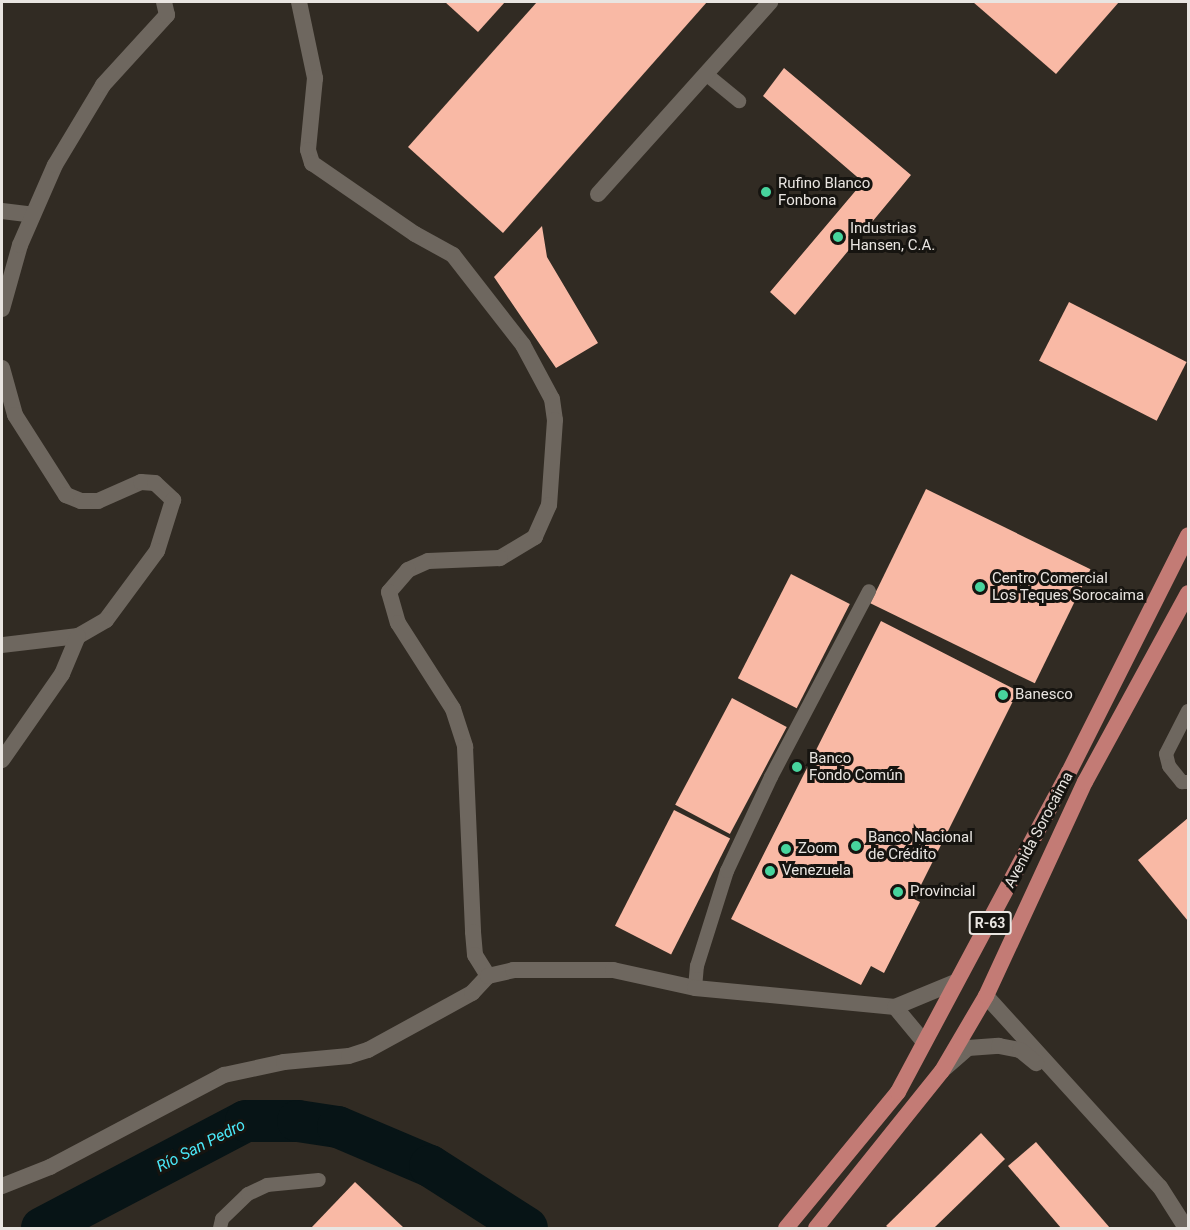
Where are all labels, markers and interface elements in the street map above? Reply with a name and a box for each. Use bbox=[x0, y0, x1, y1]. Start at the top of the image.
place label: Rufino Blanco Fonbona bbox=[778, 174, 870, 209]
marker: Rufino Blanco Fonbona bbox=[759, 185, 773, 199]
place label: Industrias Hansen, C.A. bbox=[850, 219, 935, 254]
marker: Industrias Hansen, C.A. bbox=[831, 230, 845, 244]
place label: Centro Comercial Los Teques Sorocaima bbox=[992, 569, 1144, 604]
marker: Centro Comercial Los Teques Sorocaima bbox=[973, 580, 987, 594]
place label: Banesco bbox=[1015, 686, 1073, 704]
marker: Banesco bbox=[996, 688, 1010, 702]
place label: Banco Fondo Común bbox=[809, 749, 903, 784]
marker: Banco Fondo Común bbox=[790, 760, 804, 774]
street label: Avenida Sorocaima bbox=[1001, 769, 1077, 891]
place label: Banco Nacional de Crédito bbox=[868, 828, 973, 863]
marker: Banco Nacional de Crédito bbox=[849, 839, 863, 853]
place label: Zoom bbox=[798, 840, 837, 858]
marker: Zoom bbox=[779, 842, 793, 856]
place label: Venezuela bbox=[782, 862, 851, 880]
marker: Venezuela bbox=[763, 864, 777, 878]
place label: Provincial bbox=[910, 883, 975, 901]
marker: Provincial bbox=[891, 885, 905, 899]
road number: R-63 bbox=[968, 912, 1012, 934]
water label: Río San Pedro bbox=[153, 1115, 249, 1177]

